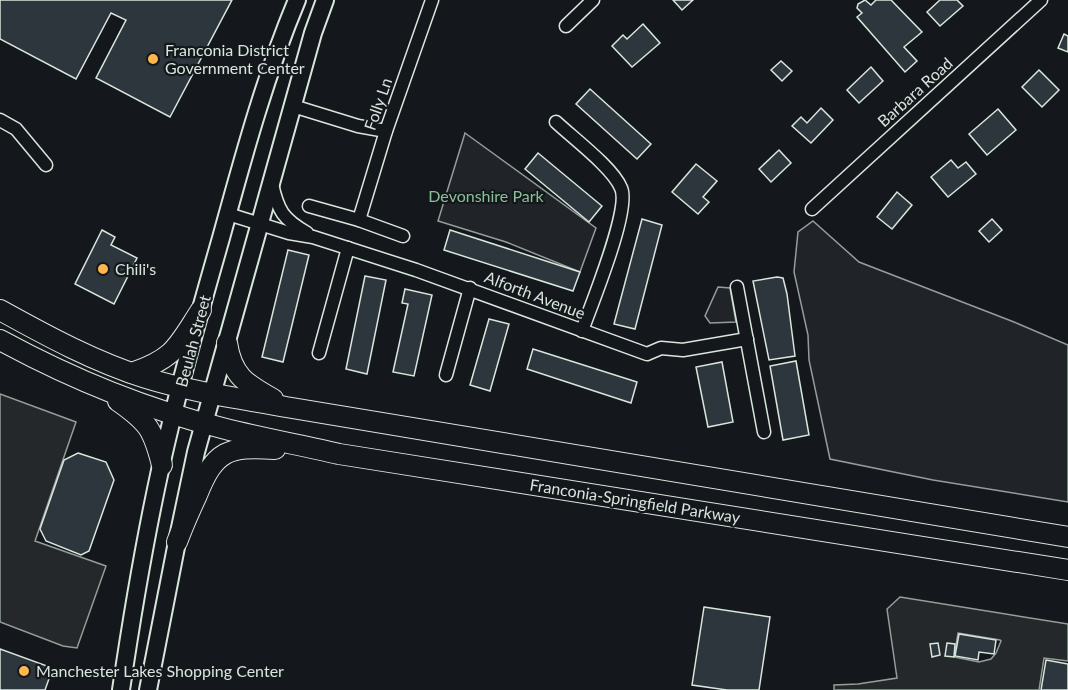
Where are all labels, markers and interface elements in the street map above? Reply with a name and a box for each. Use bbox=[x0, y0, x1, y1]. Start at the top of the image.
place label: Franconia District Government Center bbox=[165, 40, 305, 77]
marker: Franconia District Government Center bbox=[146, 52, 160, 66]
street label: Barbara Road bbox=[873, 53, 956, 130]
street label: Folly Ln bbox=[360, 75, 395, 132]
park label: Devonshire Park bbox=[428, 186, 545, 205]
place label: Chili's bbox=[115, 259, 156, 278]
marker: Chili's bbox=[96, 262, 110, 276]
street label: Alforth Avenue bbox=[482, 267, 588, 322]
street label: Beulah Street bbox=[171, 293, 214, 389]
street label: Franconia-Springfield Parkway bbox=[529, 474, 742, 527]
place label: Manchester Lakes Shopping Center bbox=[36, 661, 284, 680]
marker: Manchester Lakes Shopping Center bbox=[17, 664, 31, 678]

